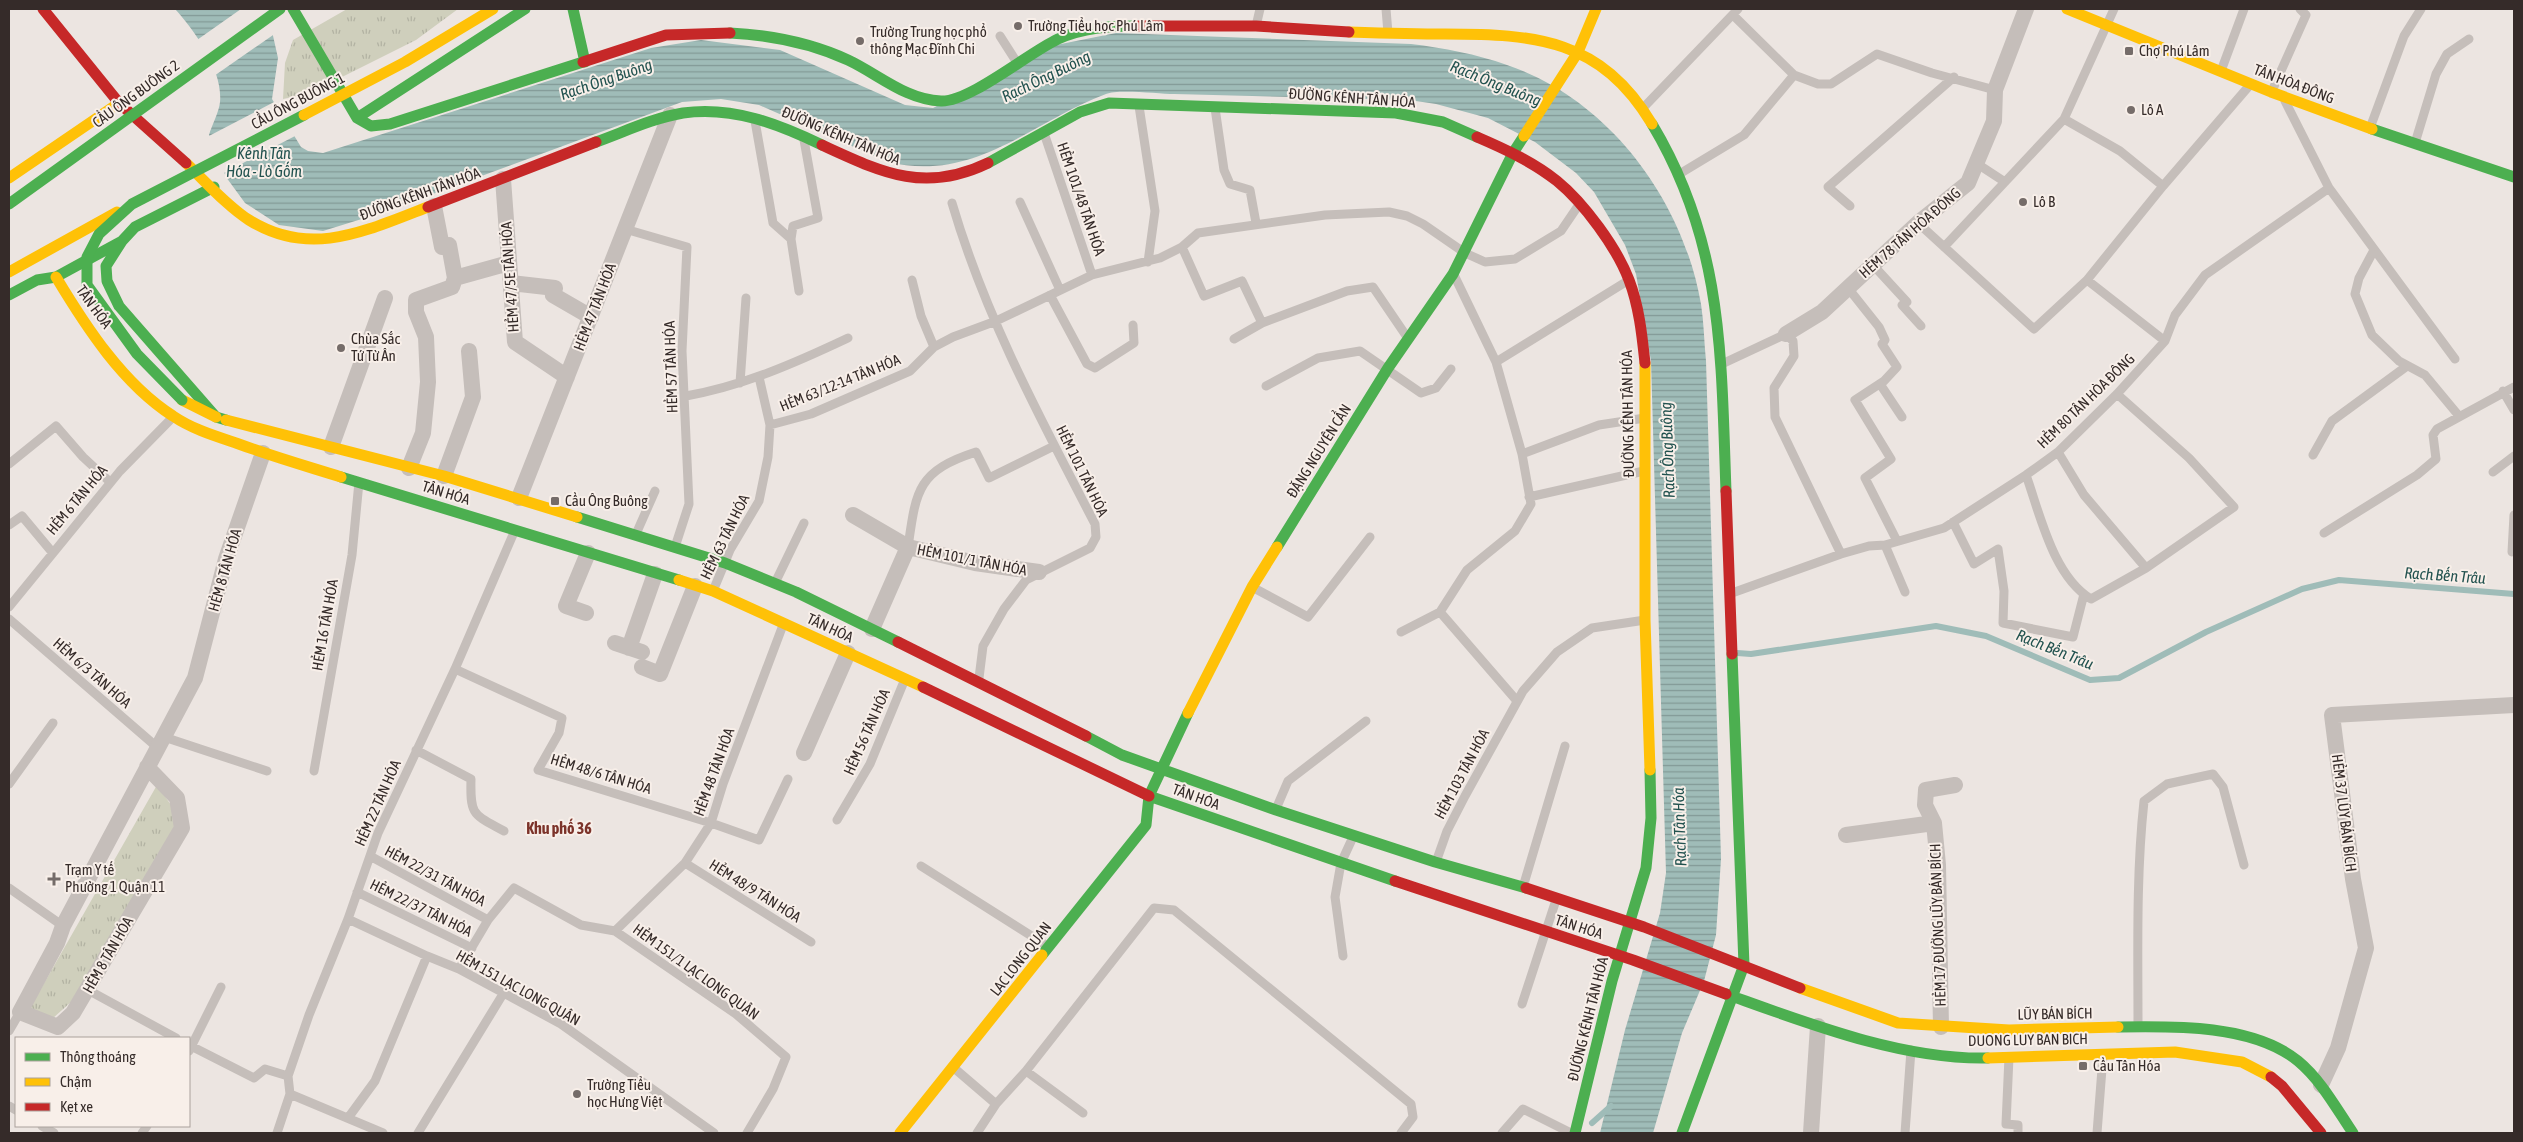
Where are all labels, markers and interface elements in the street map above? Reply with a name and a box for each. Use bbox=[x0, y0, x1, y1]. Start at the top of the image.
place label: Trường Tiểu học Phú Lâm bbox=[1028, 17, 1163, 34]
marker: Trường Tiểu học Phú Lâm bbox=[1012, 20, 1024, 32]
place label: Trường Trung học phổ thông Mạc Đĩnh Chi bbox=[870, 23, 987, 57]
marker: Trường Trung học phổ thông Mạc Đĩnh Chi bbox=[854, 35, 866, 47]
place label: Chợ Phú Lâm bbox=[2139, 42, 2210, 59]
marker: Chợ Phú Lâm bbox=[2123, 45, 2135, 57]
water label: Rạch Ông Buông bbox=[999, 47, 1094, 106]
water label: Rạch Ông Buông bbox=[558, 55, 655, 104]
street label: CẦU ÔNG BUÔNG 2 bbox=[88, 56, 182, 131]
water label: Rạch Ông Buông bbox=[1448, 57, 1544, 110]
street label: TÂN HÒA ĐÔNG bbox=[2251, 60, 2337, 107]
street label: CẦU ÔNG BUÔNG 1 bbox=[248, 68, 347, 132]
street label: ĐƯỜNG KÊNH TÂN HÓA bbox=[1288, 85, 1417, 110]
place label: Lô A bbox=[2141, 101, 2164, 118]
street label: ĐƯỜNG KÊNH TÂN HÓA bbox=[779, 103, 904, 168]
marker: Lô A bbox=[2125, 104, 2137, 116]
street label: HẺM 101/48 TÂN HÓA bbox=[1054, 140, 1109, 258]
water label: Kênh Tân Hóa - Lò Gốm bbox=[226, 144, 303, 180]
street label: ĐƯỜNG KÊNH TÂN HÓA bbox=[357, 164, 483, 223]
street label: HẺM 78 TÂN HÒA ĐÔNG bbox=[1856, 184, 1964, 281]
place label: Lô B bbox=[2033, 193, 2055, 210]
marker: Lô B bbox=[2017, 196, 2029, 208]
street label: HẺM 47/5E TÂN HÓA bbox=[497, 220, 522, 333]
street label: HẺM 47 TÂN HÓA bbox=[570, 260, 619, 353]
street label: TÂN HÓA bbox=[73, 282, 116, 332]
street label: HẺM 57 TÂN HÓA bbox=[660, 320, 681, 414]
place label: Chùa Sắc Tứ Từ Ân bbox=[351, 330, 401, 364]
marker: Chùa Sắc Tứ Từ Ân bbox=[335, 342, 347, 354]
street label: HẺM 63/12-14 TÂN HÓA bbox=[777, 350, 903, 415]
street label: ĐƯỜNG KÊNH TÂN HÓA bbox=[1618, 350, 1637, 478]
street label: HẺM 80 TÂN HÒA ĐÔNG bbox=[2034, 350, 2138, 451]
street label: ĐẶNG NGUYÊN CẨN bbox=[1281, 400, 1354, 501]
water label: Rạch Ông Buông bbox=[1656, 402, 1679, 498]
street label: HẺM 101 TÂN HÓA bbox=[1053, 422, 1112, 520]
street label: HẺM 6 TÂN HÓA bbox=[43, 461, 111, 538]
street label: TÂN HÓA bbox=[420, 477, 473, 508]
street label: HẺM 63 TÂN HÓA bbox=[697, 491, 753, 582]
place label: Cầu Ông Buông bbox=[565, 492, 648, 509]
marker: Cầu Ông Buông bbox=[549, 495, 561, 507]
street label: HẺM 8 TÂN HÓA bbox=[205, 526, 245, 613]
street label: HẺM 101/1 TÂN HÓA bbox=[916, 541, 1029, 579]
water label: Rạch Bến Trâu bbox=[2404, 562, 2487, 587]
street label: HẺM 16 TÂN HÓA bbox=[308, 577, 341, 672]
street label: TÂN HÓA bbox=[804, 609, 857, 646]
water label: Rạch Bến Trâu bbox=[2014, 624, 2097, 673]
street label: HẺM 6/3 TÂN HÓA bbox=[50, 634, 135, 711]
street label: HẺM 56 TÂN HÓA bbox=[840, 686, 893, 777]
street label: HẺM 48 TÂN HÓA bbox=[690, 725, 738, 818]
street label: HẺM 103 TÂN HÓA bbox=[1431, 725, 1493, 822]
street label: HẺM 48/6 TÂN HÓA bbox=[549, 750, 654, 797]
street label: HẺM 37 LŨY BÁN BÍCH bbox=[2329, 753, 2360, 873]
street label: HẺM 22 TÂN HÓA bbox=[351, 757, 404, 848]
street label: TÂN HÓA bbox=[1170, 780, 1223, 813]
water label: Rạch Tân Hóa bbox=[1669, 787, 1689, 867]
district label: Khu phố 36 bbox=[526, 818, 592, 837]
street label: HẺM 22/31 TÂN HÓA bbox=[382, 842, 489, 910]
street label: HẺM 17 ĐƯỜNG LŨY BÁN BÍCH bbox=[1926, 843, 1949, 1007]
street label: HẺM 48/9 TÂN HÓA bbox=[706, 856, 805, 926]
place label: Trạm Y tế Phường 1 Quận 11 bbox=[65, 861, 165, 895]
marker: Trạm Y tế Phường 1 Quận 11 bbox=[47, 872, 61, 886]
street label: HẺM 22/37 TÂN HÓA bbox=[367, 875, 476, 940]
street label: TÂN HÓA bbox=[1553, 911, 1606, 942]
street label: HẺM 8 TÂN HÓA bbox=[79, 913, 137, 996]
street label: LAC LONG QUAN bbox=[987, 918, 1055, 999]
street label: HẺM 151/1 LẠC LONG QUÂN bbox=[630, 920, 763, 1023]
street label: HẺM 151 LẠC LONG QUÂN bbox=[453, 946, 583, 1029]
street label: ĐƯỜNG KÊNH TÂN HÓA bbox=[1564, 954, 1611, 1083]
street label: LŨY BÁN BÍCH bbox=[2017, 1004, 2093, 1023]
street label: DUONG LUY BAN BICH bbox=[1968, 1030, 2088, 1049]
legend bbox=[15, 1037, 190, 1127]
text: Thông thoáng bbox=[60, 1048, 136, 1065]
place label: Cầu Tân Hóa bbox=[2093, 1057, 2161, 1074]
marker: Cầu Tân Hóa bbox=[2077, 1060, 2089, 1072]
text: Chậm bbox=[60, 1073, 92, 1090]
place label: Trường Tiểu học Hưng Việt bbox=[587, 1076, 663, 1110]
marker: Trường Tiểu học Hưng Việt bbox=[571, 1088, 583, 1100]
text: Kẹt xe bbox=[60, 1098, 93, 1115]

